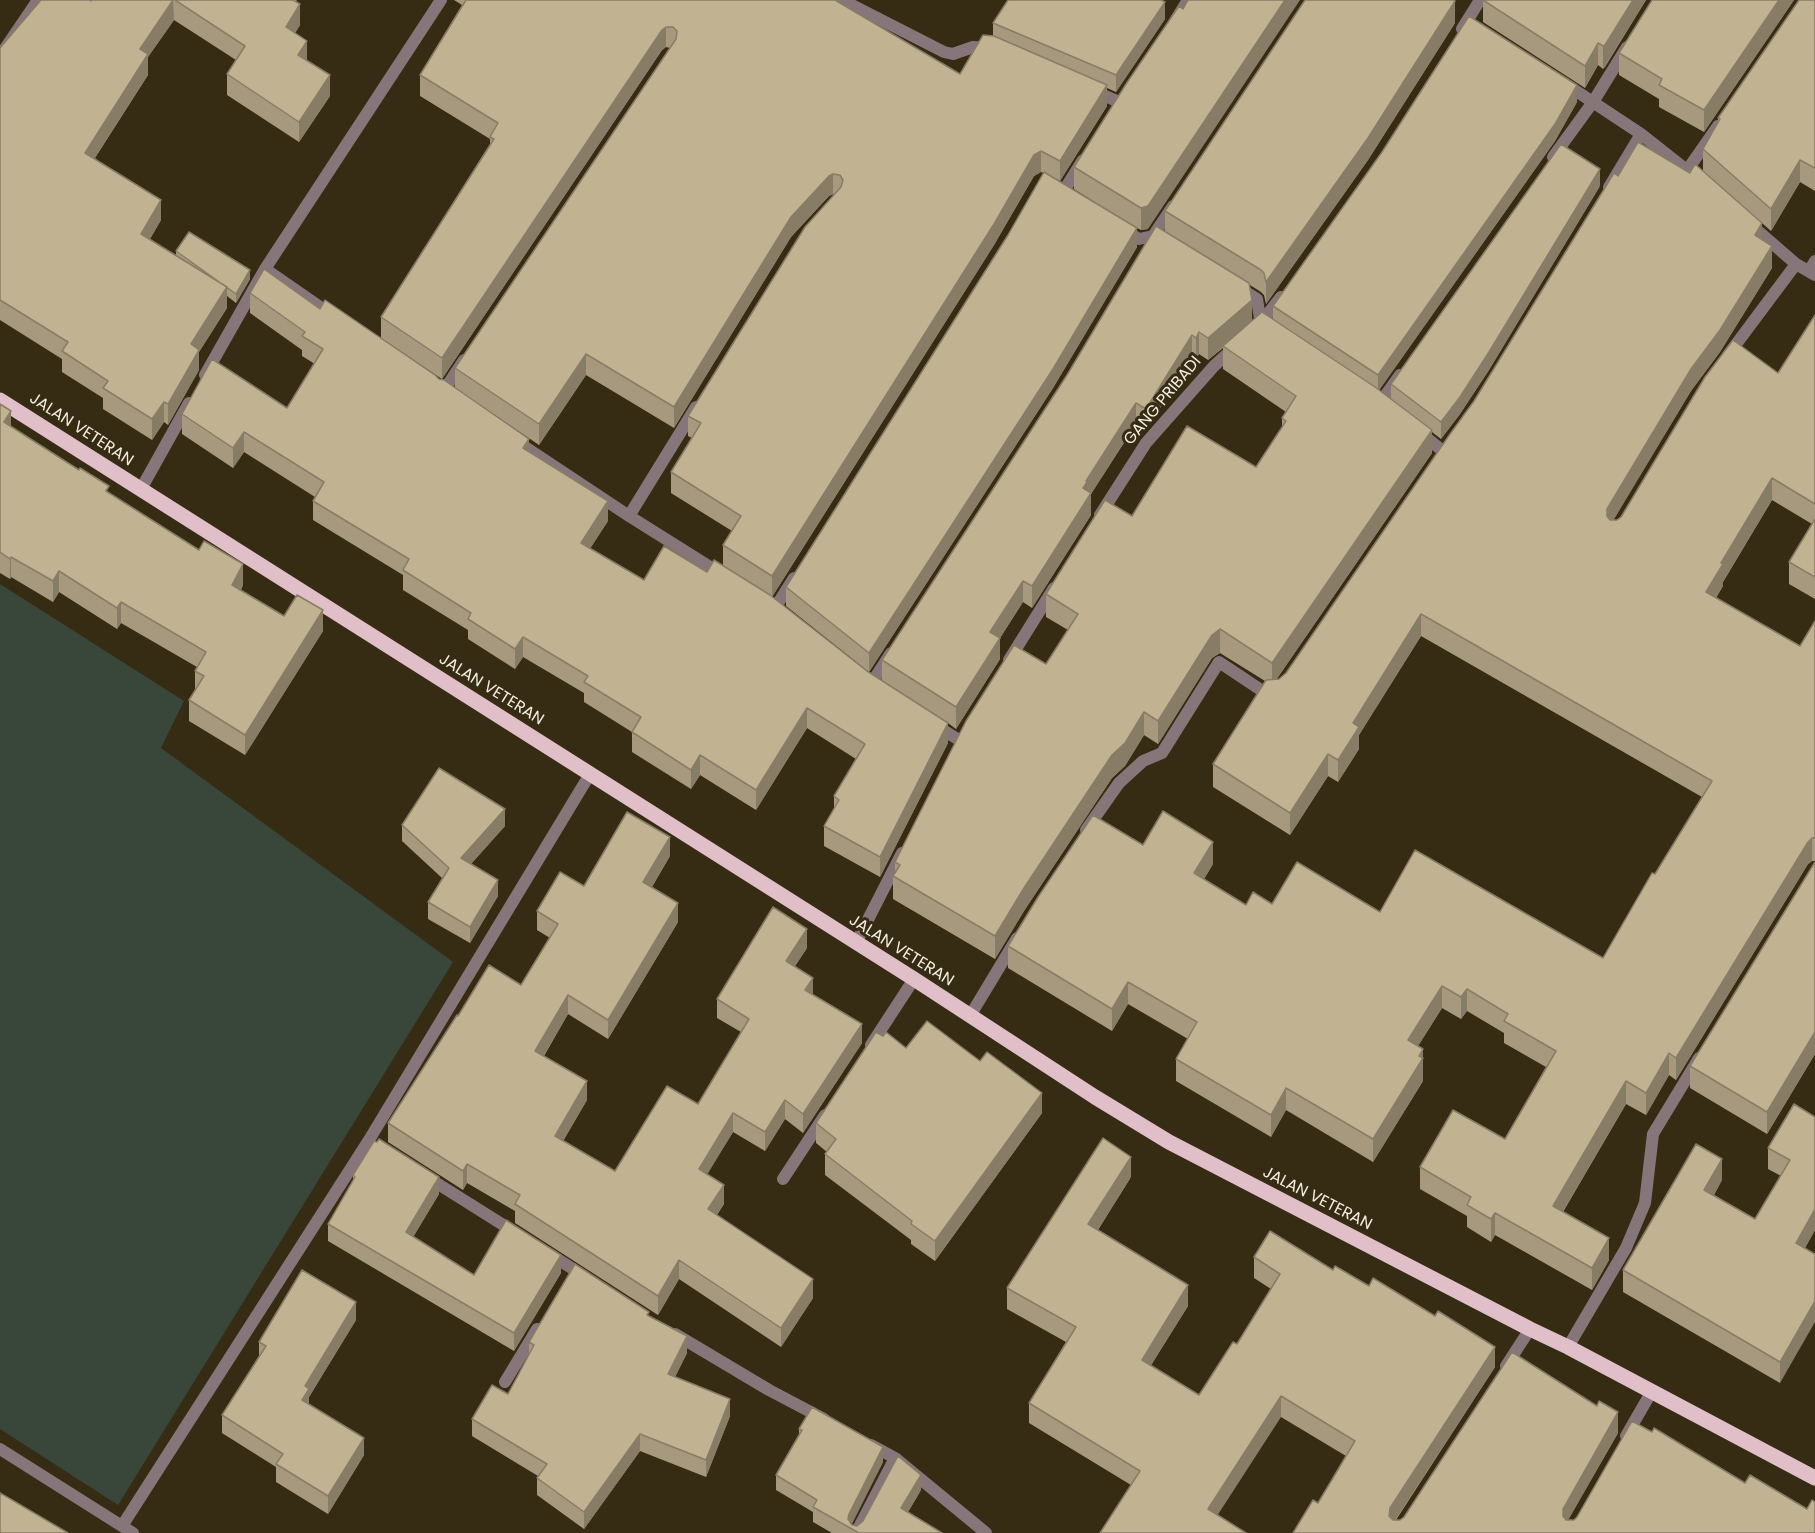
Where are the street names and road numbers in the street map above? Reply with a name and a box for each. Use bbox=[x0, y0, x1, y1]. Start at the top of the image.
street label: GANG PRIBADI bbox=[1120, 353, 1206, 449]
street label: JALAN VETERAN bbox=[25, 389, 137, 471]
street label: JALAN VETERAN bbox=[435, 650, 547, 730]
street label: JALAN VETERAN bbox=[845, 911, 957, 991]
street label: JALAN VETERAN bbox=[1259, 1163, 1375, 1235]

